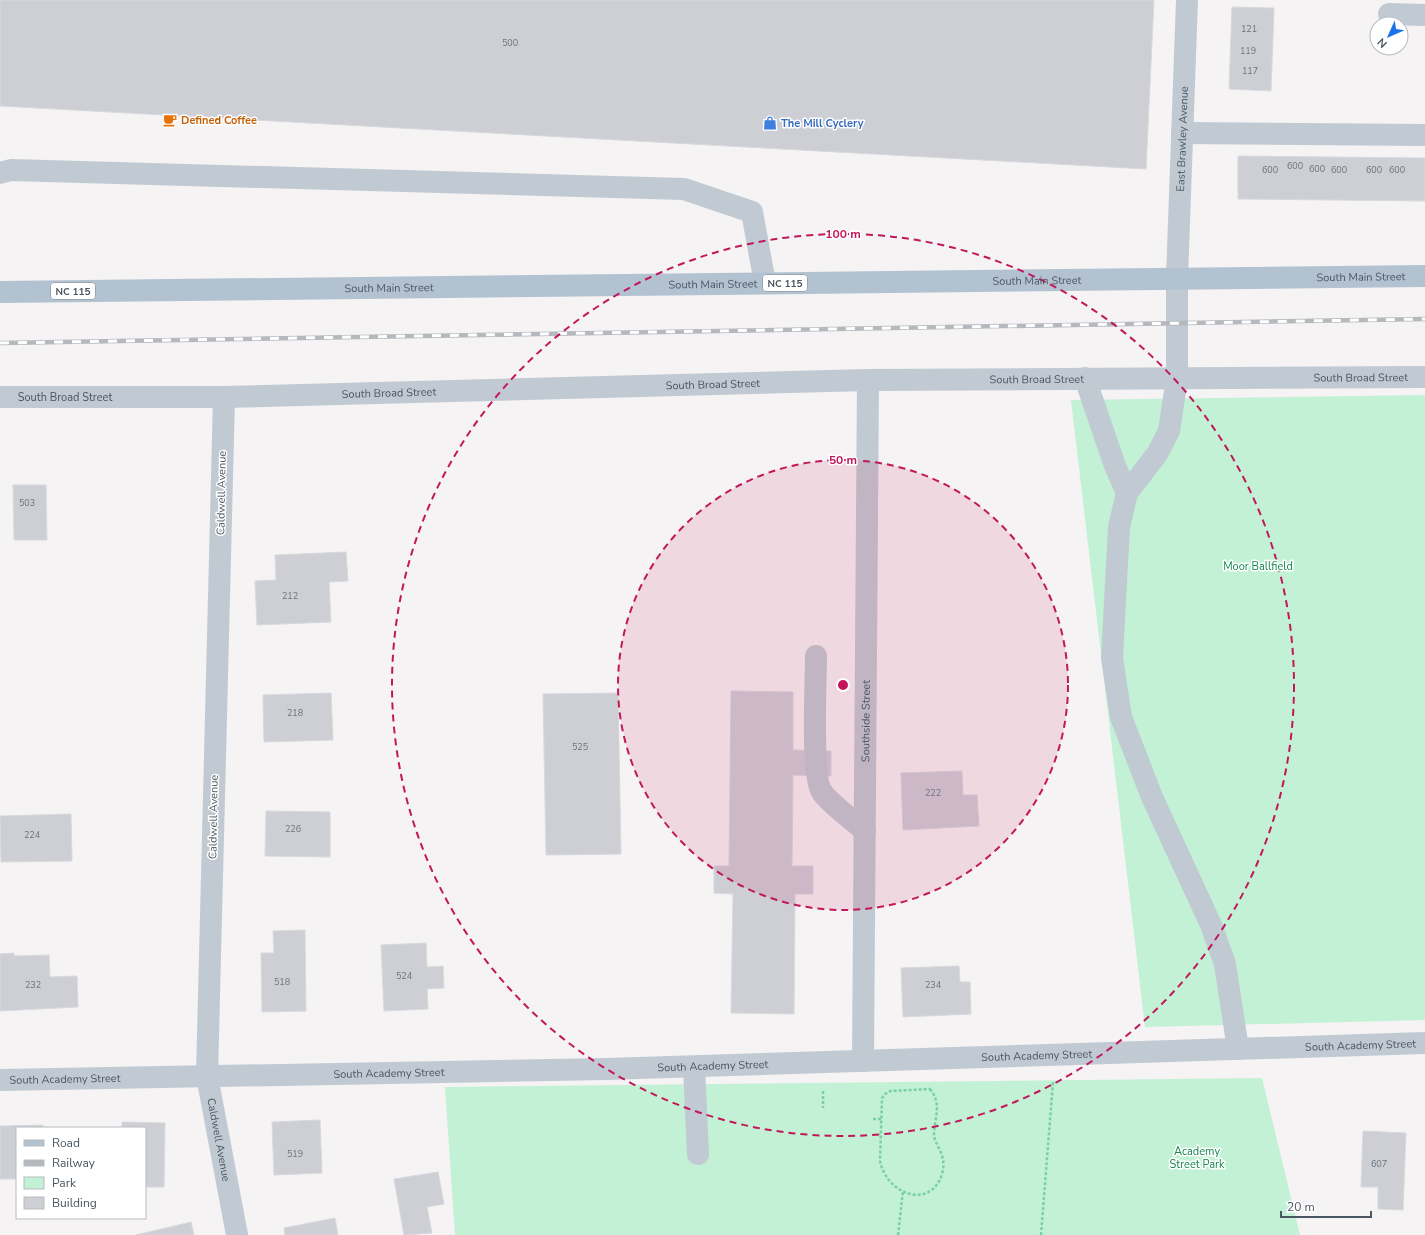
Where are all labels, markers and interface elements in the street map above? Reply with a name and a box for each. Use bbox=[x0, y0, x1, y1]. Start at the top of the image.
north arrow bbox=[1369, 16, 1409, 56]
house number: 121 bbox=[1241, 23, 1257, 35]
text: N bbox=[1374, 35, 1390, 51]
house number: 500 bbox=[502, 37, 518, 49]
house number: 119 bbox=[1240, 45, 1256, 57]
house number: 117 bbox=[1242, 65, 1258, 77]
street label: East Brawley Avenue bbox=[1173, 86, 1192, 192]
cafe icon: Defined Coffee bbox=[162, 112, 178, 128]
place label: Defined Coffee bbox=[181, 113, 257, 128]
shop icon: The Mill Cyclery bbox=[762, 115, 778, 131]
place label: The Mill Cyclery bbox=[781, 116, 864, 131]
house number: 600 bbox=[1287, 160, 1303, 172]
house number: 600 bbox=[1309, 163, 1325, 175]
house number: 600 bbox=[1262, 164, 1278, 176]
house number: 600 bbox=[1331, 164, 1347, 176]
house number: 600 bbox=[1366, 164, 1382, 176]
house number: 600 bbox=[1389, 164, 1405, 176]
text: 100 m bbox=[825, 226, 861, 242]
street label: South Main Street bbox=[1316, 269, 1406, 285]
street label: South Main Street bbox=[992, 273, 1082, 289]
road number: NC 115 bbox=[763, 275, 807, 291]
street label: South Main Street bbox=[668, 276, 758, 292]
street label: South Main Street bbox=[344, 280, 434, 296]
road number: NC 115 bbox=[51, 283, 95, 299]
street label: South Broad Street bbox=[1313, 370, 1408, 386]
street label: South Broad Street bbox=[989, 372, 1084, 387]
street label: South Broad Street bbox=[665, 376, 760, 393]
street label: South Broad Street bbox=[341, 384, 437, 402]
street label: South Broad Street bbox=[18, 390, 112, 405]
street label: Caldwell Avenue bbox=[213, 451, 230, 535]
text: 50 m bbox=[829, 452, 857, 468]
house number: 503 bbox=[19, 497, 35, 509]
park label: Moor Ballfield bbox=[1223, 559, 1293, 574]
house number: 212 bbox=[282, 590, 298, 602]
centre of rings bbox=[836, 678, 850, 692]
street label: Southside Street bbox=[858, 680, 874, 762]
house number: 218 bbox=[287, 707, 303, 719]
house number: 525 bbox=[572, 741, 588, 753]
street label: Caldwell Avenue bbox=[205, 775, 222, 859]
house number: 222 bbox=[925, 787, 941, 799]
house number: 226 bbox=[285, 823, 301, 835]
house number: 224 bbox=[24, 829, 41, 841]
house number: 524 bbox=[396, 970, 413, 982]
house number: 518 bbox=[274, 976, 290, 988]
house number: 232 bbox=[25, 979, 41, 991]
house number: 234 bbox=[925, 979, 942, 991]
street label: South Academy Street bbox=[1305, 1036, 1416, 1055]
street label: South Academy Street bbox=[981, 1047, 1093, 1065]
street label: South Academy Street bbox=[657, 1057, 769, 1075]
street label: South Academy Street bbox=[333, 1065, 445, 1082]
street label: South Academy Street bbox=[9, 1071, 121, 1088]
street label: Caldwell Avenue bbox=[203, 1097, 234, 1183]
legend bbox=[16, 1127, 146, 1219]
text: Road bbox=[52, 1135, 80, 1151]
park label: Academy Street Park bbox=[1170, 1144, 1225, 1172]
house number: 519 bbox=[287, 1148, 303, 1160]
text: Railway bbox=[52, 1155, 96, 1171]
house number: 607 bbox=[1371, 1158, 1387, 1170]
text: Park bbox=[52, 1175, 77, 1191]
scale bar bbox=[1281, 1193, 1371, 1219]
text: Building bbox=[52, 1195, 97, 1211]
text: 20 m bbox=[1287, 1199, 1315, 1215]

